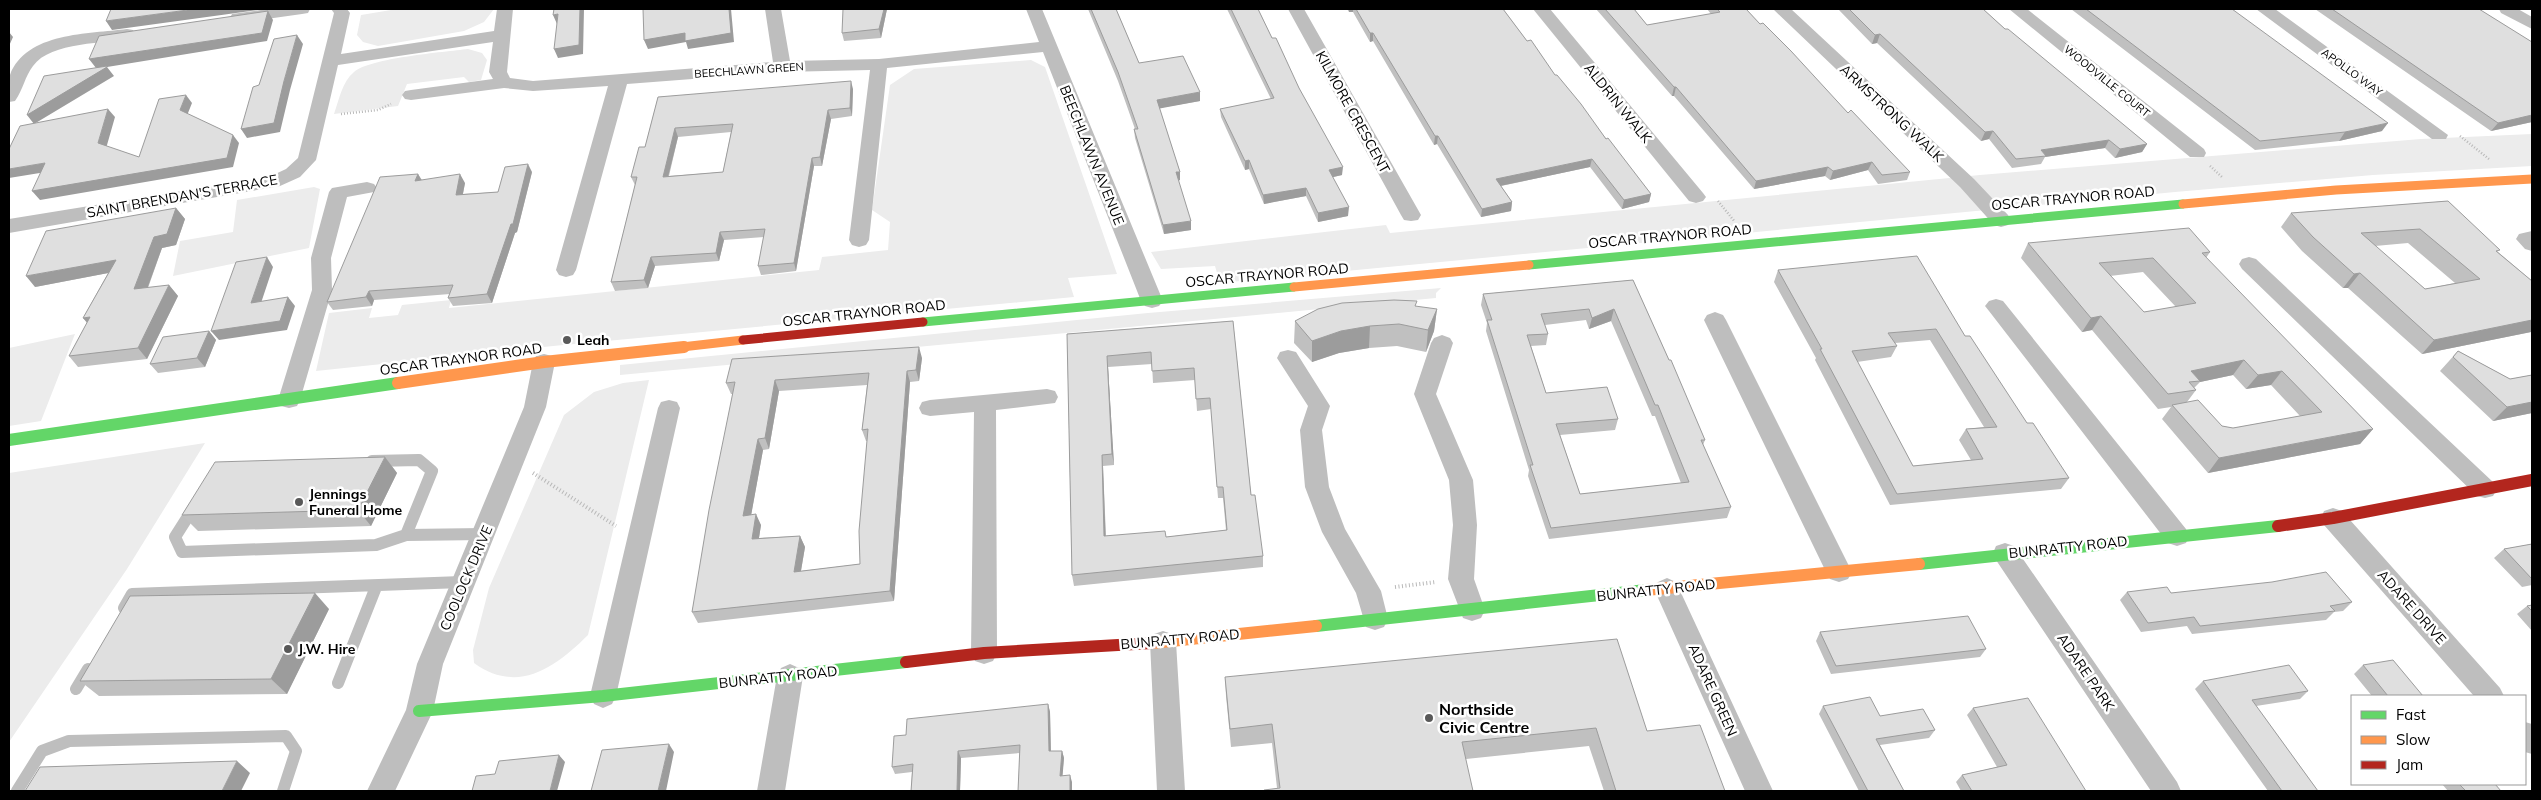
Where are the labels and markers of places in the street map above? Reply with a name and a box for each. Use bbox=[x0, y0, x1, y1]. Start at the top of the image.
place label: Leah bbox=[577, 331, 610, 349]
marker: Leah bbox=[561, 334, 573, 346]
place label: Jennings Funeral Home bbox=[309, 485, 403, 519]
marker: Jennings Funeral Home bbox=[293, 496, 305, 508]
place label: J.W. Hire bbox=[298, 640, 356, 658]
marker: J.W. Hire bbox=[282, 643, 294, 655]
place label: Northside Civic Centre bbox=[1439, 699, 1530, 737]
marker: Northside Civic Centre bbox=[1423, 712, 1435, 724]

